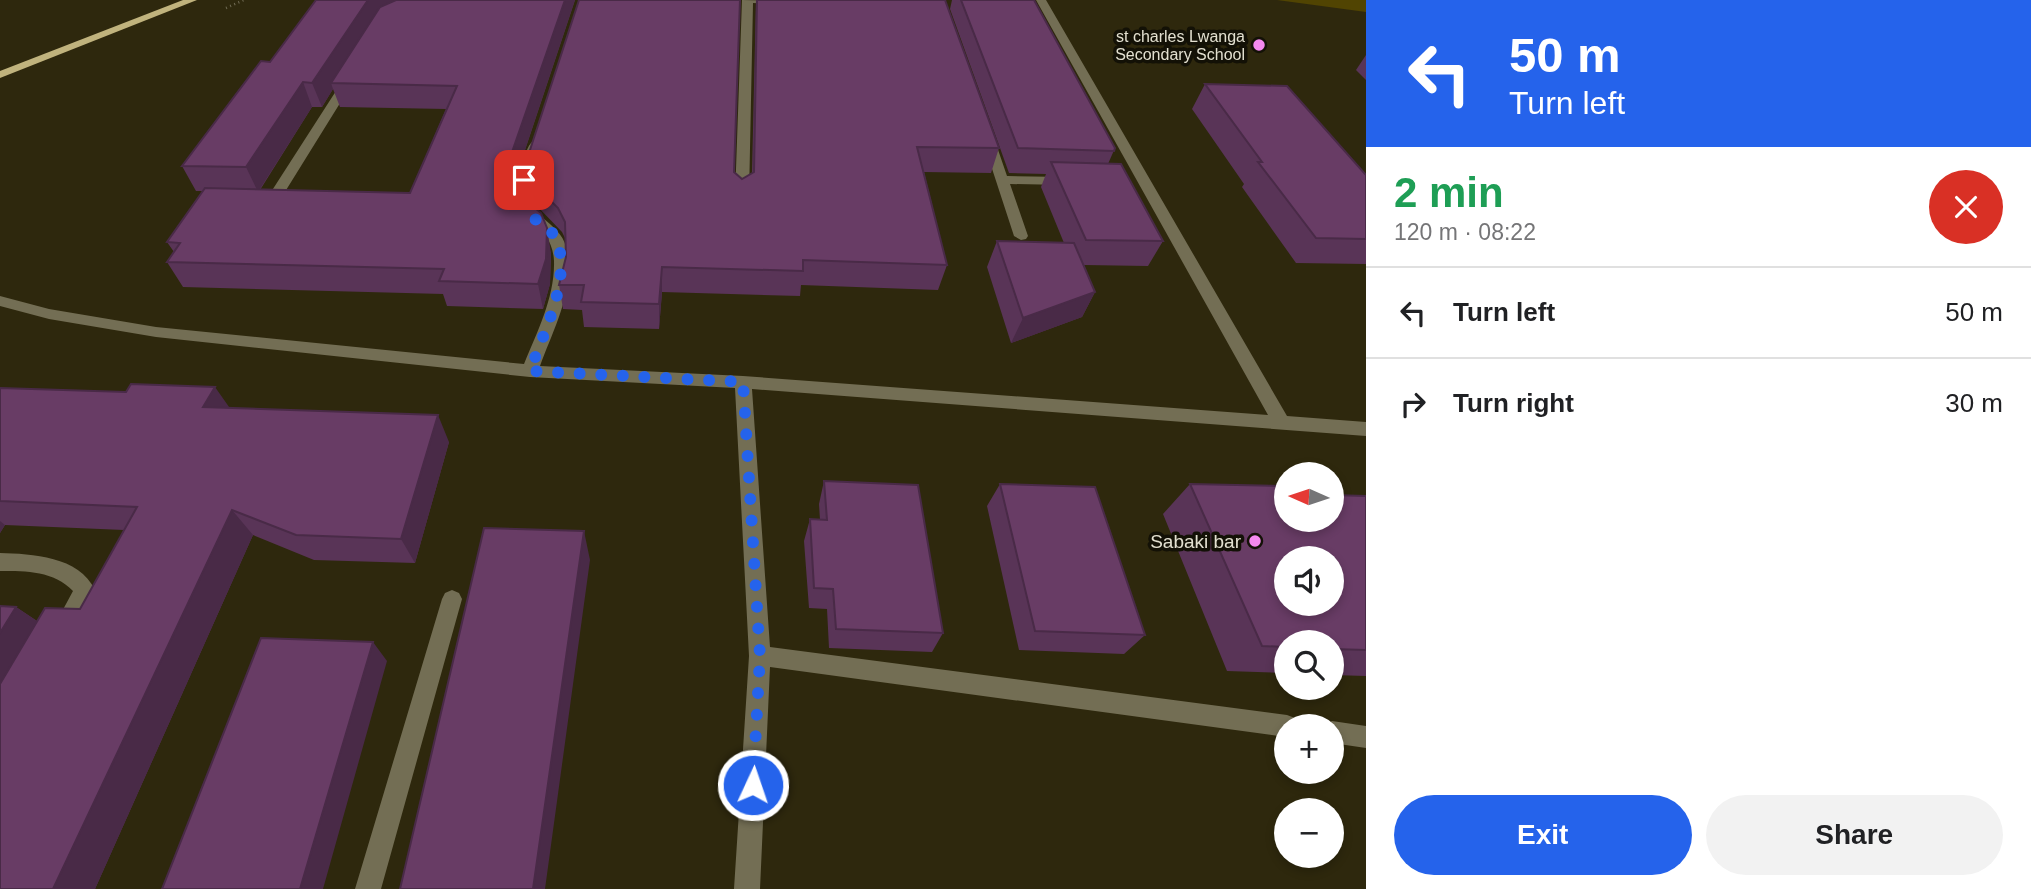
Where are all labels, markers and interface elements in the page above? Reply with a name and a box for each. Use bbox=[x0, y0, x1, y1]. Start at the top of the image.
place label: st charles Lwanga Secondary School bbox=[1115, 28, 1245, 63]
icon: left bbox=[1394, 28, 1485, 119]
text: 50 m bbox=[1509, 28, 1621, 82]
marker: st charles Lwanga Secondary School bbox=[1251, 37, 1267, 53]
text: Turn left bbox=[1509, 85, 1625, 121]
pin bbox=[494, 150, 554, 210]
icon: arrive bbox=[505, 161, 543, 199]
text: 2 min bbox=[1394, 169, 1504, 216]
button: close bbox=[1929, 170, 2003, 244]
text: 120 m · 08:22 bbox=[1394, 219, 1536, 245]
icon: left bbox=[1394, 294, 1432, 332]
text: Turn left bbox=[1453, 297, 1555, 327]
text: 50 m bbox=[1945, 297, 2003, 327]
icon: right bbox=[1394, 385, 1432, 423]
text: Turn right bbox=[1453, 388, 1574, 418]
text: 30 m bbox=[1945, 388, 2003, 418]
north arrow bbox=[1274, 462, 1344, 532]
map controls bbox=[1274, 462, 1344, 868]
place label: Sabaki bar bbox=[1150, 531, 1242, 552]
marker: Sabaki bar bbox=[1247, 533, 1263, 549]
button: sound bbox=[1274, 546, 1344, 616]
button: search bbox=[1274, 630, 1344, 700]
button: + bbox=[1274, 714, 1344, 784]
position arrow bbox=[716, 748, 790, 822]
button: Exit bbox=[1394, 795, 1692, 875]
button: Share bbox=[1706, 795, 2003, 875]
button: − bbox=[1274, 798, 1344, 868]

